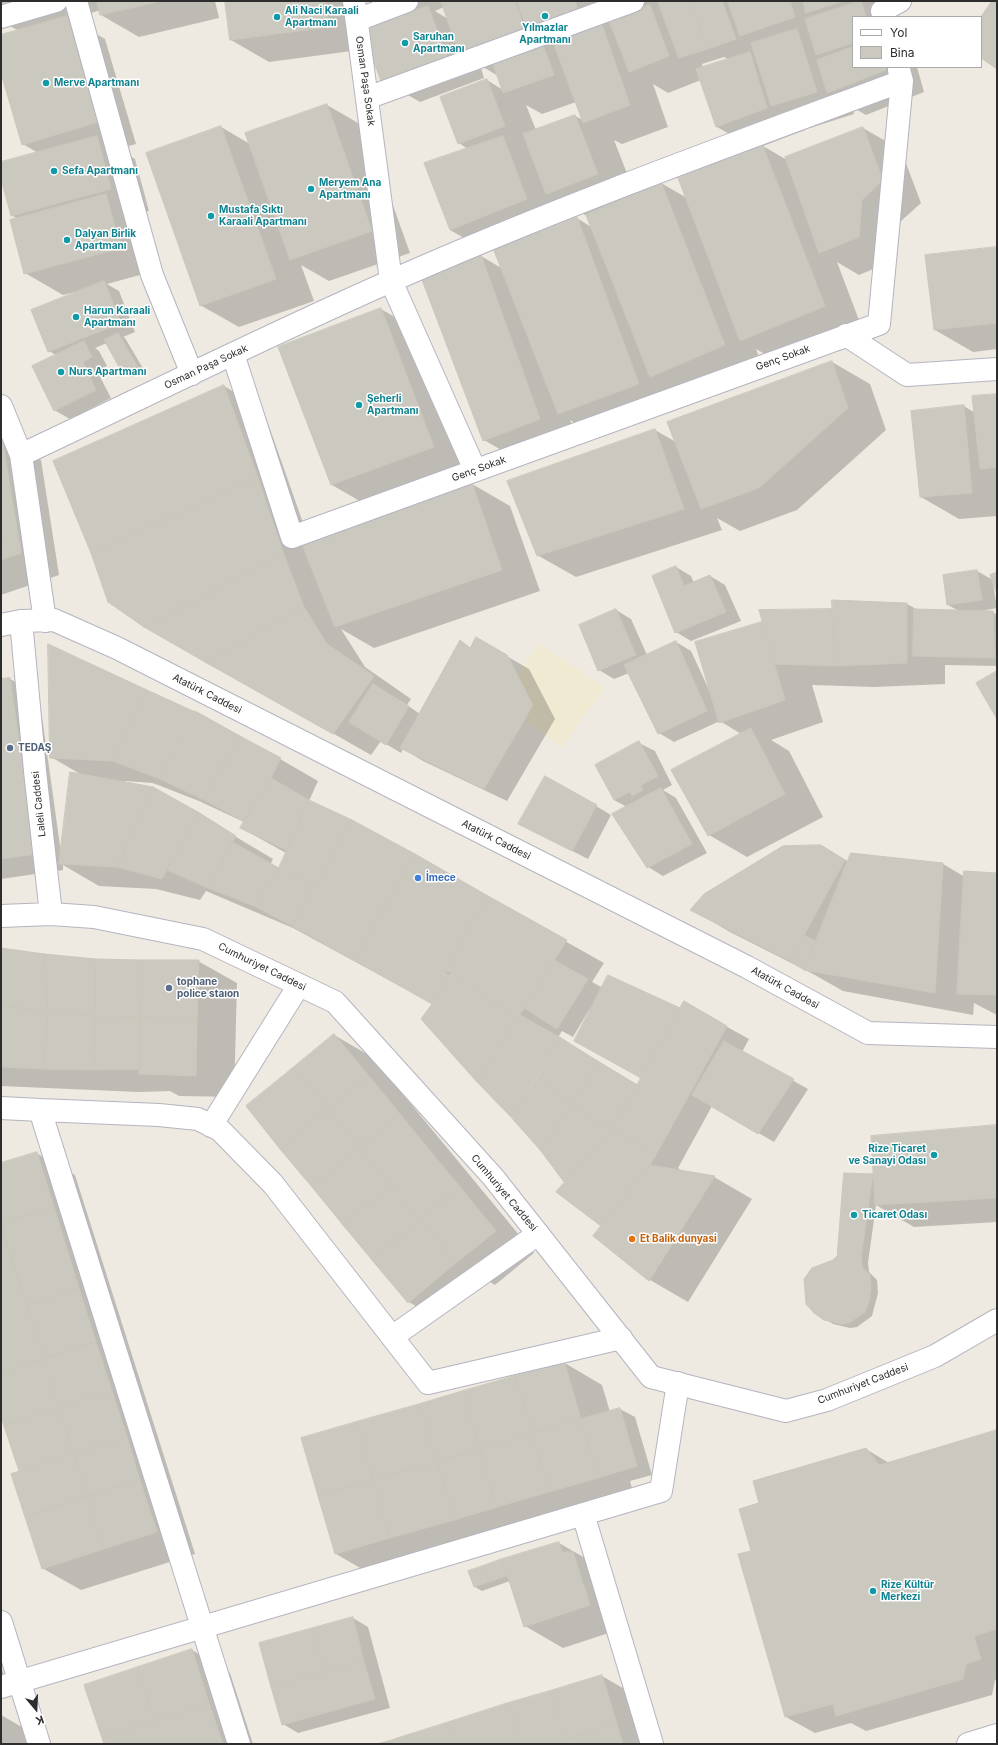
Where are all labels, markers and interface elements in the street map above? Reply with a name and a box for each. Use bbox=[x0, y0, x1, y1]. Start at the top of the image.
place label: Ali Naci Karaali Apartmanı bbox=[285, 5, 359, 28]
marker: Yılmazlar Apartmanı bbox=[540, 11, 550, 21]
marker: Ali Naci Karaali Apartmanı bbox=[272, 12, 282, 22]
legend bbox=[852, 16, 982, 68]
place label: Yılmazlar Apartmanı bbox=[519, 22, 571, 46]
text: Yol bbox=[890, 25, 907, 40]
place label: Saruhan Apartmanı bbox=[413, 31, 464, 54]
street label: Osman Paşa Sokak bbox=[353, 35, 377, 127]
marker: Saruhan Apartmanı bbox=[400, 38, 410, 48]
text: Bina bbox=[890, 45, 915, 60]
place label: Merve Apartmanı bbox=[54, 77, 139, 89]
marker: Merve Apartmanı bbox=[41, 78, 51, 88]
place label: Sefa Apartmanı bbox=[62, 165, 138, 177]
marker: Sefa Apartmanı bbox=[49, 166, 59, 176]
place label: Meryem Ana Apartmanı bbox=[319, 177, 381, 200]
marker: Meryem Ana Apartmanı bbox=[306, 184, 316, 194]
place label: Mustafa Sıktı Karaali Apartmanı bbox=[219, 204, 307, 228]
marker: Mustafa Sıktı Karaali Apartmanı bbox=[206, 211, 216, 221]
place label: Dalyan Birlik Apartmanı bbox=[75, 228, 136, 252]
marker: Dalyan Birlik Apartmanı bbox=[62, 235, 72, 245]
place label: Harun Karaali Apartmanı bbox=[84, 305, 150, 328]
marker: Harun Karaali Apartmanı bbox=[71, 312, 81, 322]
street label: Osman Paşa Sokak bbox=[162, 342, 250, 392]
street label: Genç Sokak bbox=[754, 343, 812, 373]
place label: Nurs Apartmanı bbox=[69, 366, 146, 378]
marker: Nurs Apartmanı bbox=[56, 367, 66, 377]
place label: Şeherli Apartmanı bbox=[367, 393, 418, 416]
marker: Şeherli Apartmanı bbox=[354, 400, 364, 410]
street label: Genç Sokak bbox=[450, 454, 508, 484]
street label: Atatürk Caddesi bbox=[171, 671, 243, 717]
place label: TEDAŞ bbox=[18, 742, 51, 754]
marker: TEDAŞ bbox=[5, 743, 15, 753]
street label: Laleli Caddesi bbox=[30, 771, 48, 837]
street label: Atatürk Caddesi bbox=[460, 817, 532, 863]
place label: İmece bbox=[426, 872, 456, 884]
marker: İmece bbox=[413, 873, 423, 883]
street label: Cumhuriyet Caddesi bbox=[216, 941, 308, 993]
street label: Atatürk Caddesi bbox=[749, 964, 821, 1012]
place label: tophane police staıon bbox=[177, 976, 239, 1000]
marker: tophane police staıon bbox=[164, 983, 174, 993]
place label: Rize Ticaret ve Sanayi Odası bbox=[848, 1143, 926, 1166]
marker: Rize Ticaret ve Sanayi Odası bbox=[929, 1150, 939, 1160]
street label: Cumhuriyet Caddesi bbox=[468, 1152, 540, 1234]
place label: Ticaret Odası bbox=[862, 1209, 927, 1221]
marker: Ticaret Odası bbox=[849, 1210, 859, 1220]
place label: Et Balik dunyasi bbox=[640, 1233, 717, 1245]
marker: Et Balik dunyasi bbox=[627, 1234, 637, 1244]
street label: Cumhuriyet Caddesi bbox=[816, 1361, 910, 1407]
place label: Rize Kültür Merkezi bbox=[881, 1579, 934, 1602]
marker: Rize Kültür Merkezi bbox=[868, 1586, 878, 1596]
north arrow bbox=[16, 1689, 56, 1729]
text: K bbox=[34, 1712, 46, 1728]

